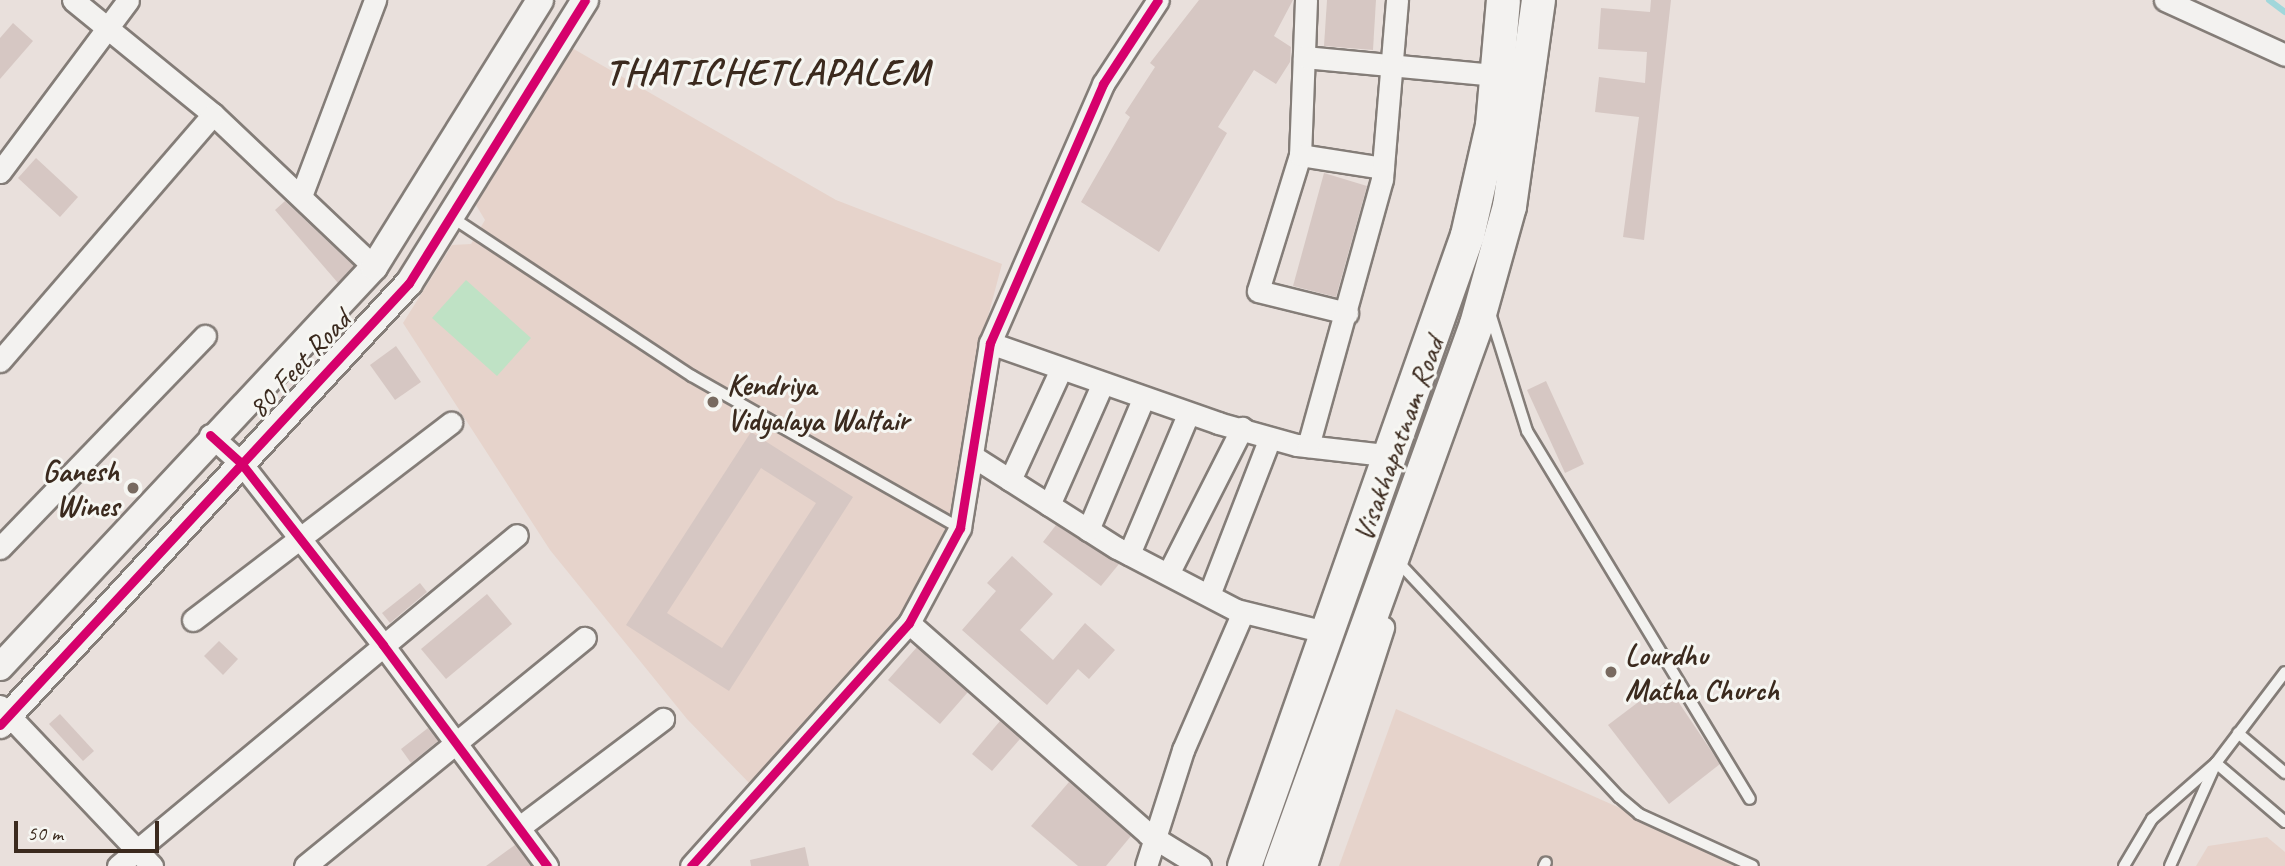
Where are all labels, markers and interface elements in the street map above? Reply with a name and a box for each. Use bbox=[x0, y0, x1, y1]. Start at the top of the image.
district label: THATICHETLAPALEM bbox=[606, 50, 930, 94]
street label: 80 Feet Road bbox=[240, 303, 358, 425]
street label: Visakhapatnam Road bbox=[1345, 332, 1451, 546]
place label: Kendriya Vidyalaya Waltair bbox=[727, 367, 910, 438]
marker: Kendriya Vidyalaya Waltair bbox=[705, 394, 721, 410]
place label: Ganesh Wines bbox=[43, 453, 119, 524]
marker: Ganesh Wines bbox=[125, 480, 141, 496]
place label: Lourdhu Matha Church bbox=[1625, 637, 1780, 708]
marker: Lourdhu Matha Church bbox=[1603, 664, 1619, 680]
scale bar bbox=[18, 806, 163, 850]
text: 50 m bbox=[27, 820, 63, 846]

